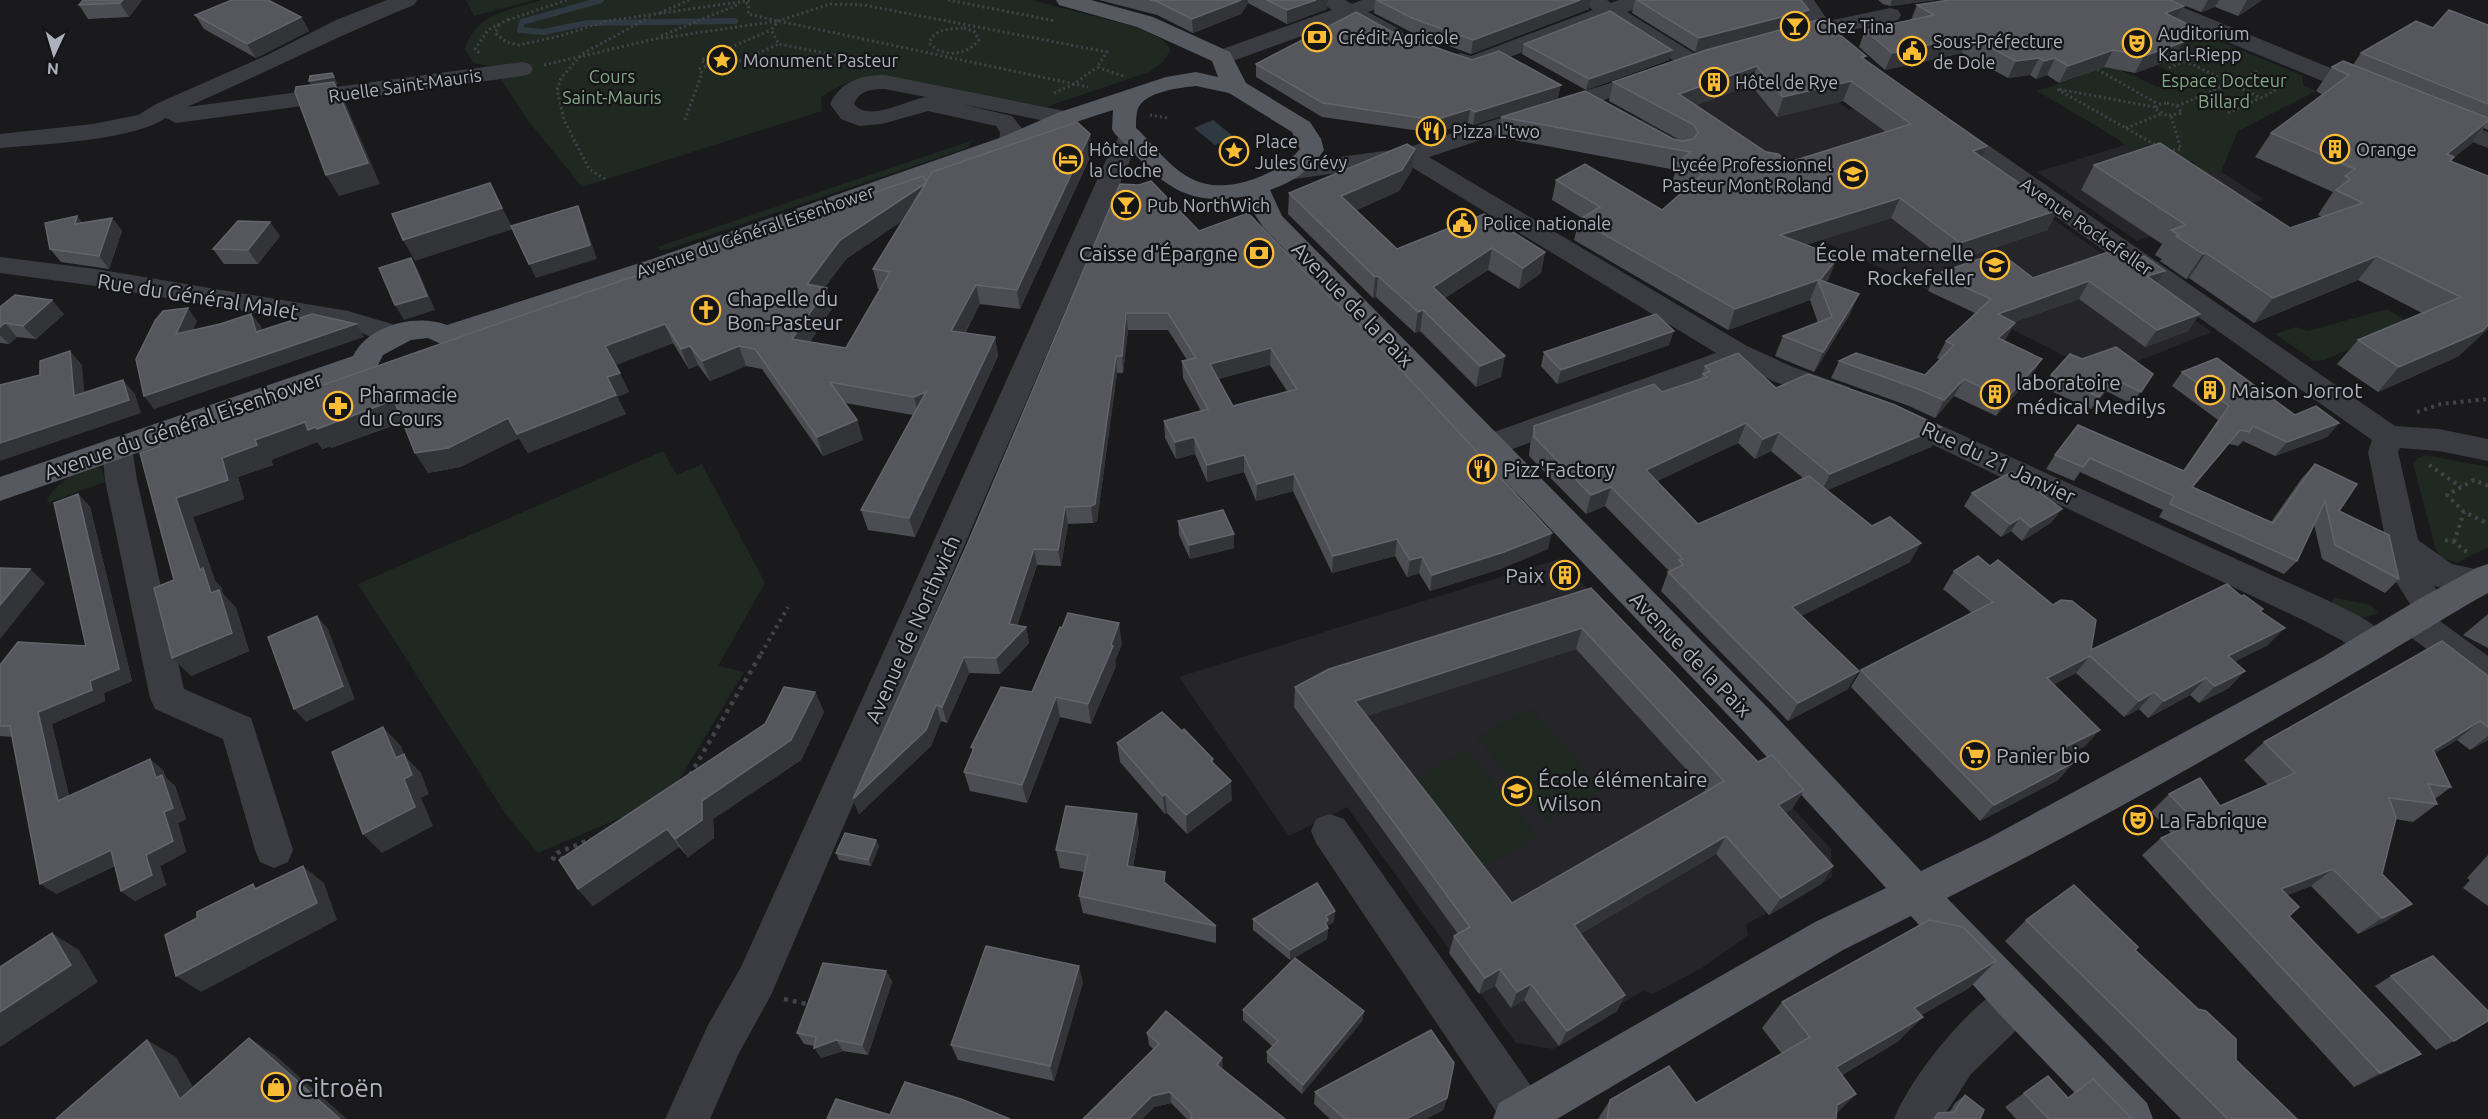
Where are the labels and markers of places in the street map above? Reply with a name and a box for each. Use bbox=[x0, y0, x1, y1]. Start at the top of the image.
bar icon: Chez Tina bbox=[1779, 10, 1811, 42]
place label: Chez Tina bbox=[1816, 16, 1894, 36]
bank icon: Crédit Agricole bbox=[1301, 21, 1333, 53]
place label: Auditorium Karl-Riepp bbox=[2158, 23, 2249, 64]
place label: Crédit Agricole bbox=[1338, 27, 1459, 47]
theatre icon: Auditorium Karl-Riepp bbox=[2121, 27, 2153, 59]
place label: Sous-Préfecture de Dole bbox=[1933, 31, 2063, 72]
public building icon: Sous-Préfecture de Dole bbox=[1896, 35, 1928, 67]
place icon: Monument Pasteur bbox=[706, 44, 738, 76]
place label: Monument Pasteur bbox=[743, 50, 899, 70]
building icon: Hôtel de Rye bbox=[1698, 66, 1730, 98]
place label: Hôtel de Rye bbox=[1735, 72, 1838, 92]
restaurant icon: Pizza L'two bbox=[1415, 115, 1447, 147]
place label: Pizza L'two bbox=[1452, 121, 1540, 141]
place label: Place Jules Grévy bbox=[1255, 131, 1348, 172]
building icon: Orange bbox=[2319, 133, 2351, 165]
place icon: Place Jules Grévy bbox=[1218, 135, 1250, 167]
place label: Hôtel de la Cloche bbox=[1089, 139, 1162, 180]
place label: Orange bbox=[2356, 139, 2417, 159]
hotel icon: Hôtel de la Cloche bbox=[1052, 143, 1084, 175]
place label: Lycée Professionnel Pasteur Mont Roland bbox=[1662, 154, 1832, 195]
school or university icon: Lycée Professionnel Pasteur Mont Roland bbox=[1837, 158, 1869, 190]
bar icon: Pub NorthWich bbox=[1110, 189, 1142, 221]
place label: Pub NorthWich bbox=[1147, 195, 1270, 215]
public building icon: Police nationale bbox=[1446, 207, 1478, 239]
place label: Police nationale bbox=[1483, 213, 1611, 233]
bank icon: Caisse d'Épargne bbox=[1243, 237, 1275, 269]
place label: Caisse d'Épargne bbox=[1079, 241, 1238, 265]
place label: École maternelle Rockefeller bbox=[1815, 241, 1974, 289]
school or university icon: École maternelle Rockefeller bbox=[1979, 249, 2011, 281]
place label: Chapelle du Bon-Pasteur bbox=[727, 286, 843, 334]
church icon: Chapelle du Bon-Pasteur bbox=[690, 294, 722, 326]
place label: laboratoire médical Medilys bbox=[2016, 370, 2166, 418]
building icon: Maison Jorrot bbox=[2194, 374, 2226, 406]
building icon: laboratoire médical Medilys bbox=[1979, 378, 2011, 410]
place label: Maison Jorrot bbox=[2231, 378, 2362, 402]
place label: Pharmacie du Cours bbox=[359, 382, 458, 430]
pharmacy icon: Pharmacie du Cours bbox=[322, 390, 354, 422]
restaurant icon: Pizz'Factory bbox=[1466, 453, 1498, 485]
place label: Pizz'Factory bbox=[1503, 457, 1615, 481]
building icon: Paix bbox=[1549, 559, 1581, 591]
place label: Paix bbox=[1505, 563, 1544, 587]
supermarket icon: Panier bio bbox=[1959, 739, 1991, 771]
place label: Panier bio bbox=[1996, 743, 2090, 767]
place label: École élémentaire Wilson bbox=[1538, 767, 1708, 815]
school or university icon: École élémentaire Wilson bbox=[1501, 775, 1533, 807]
theatre icon: La Fabrique bbox=[2122, 804, 2154, 836]
place label: La Fabrique bbox=[2159, 808, 2268, 832]
shop icon: Citroën bbox=[260, 1071, 292, 1103]
place label: Citroën bbox=[297, 1073, 384, 1102]

